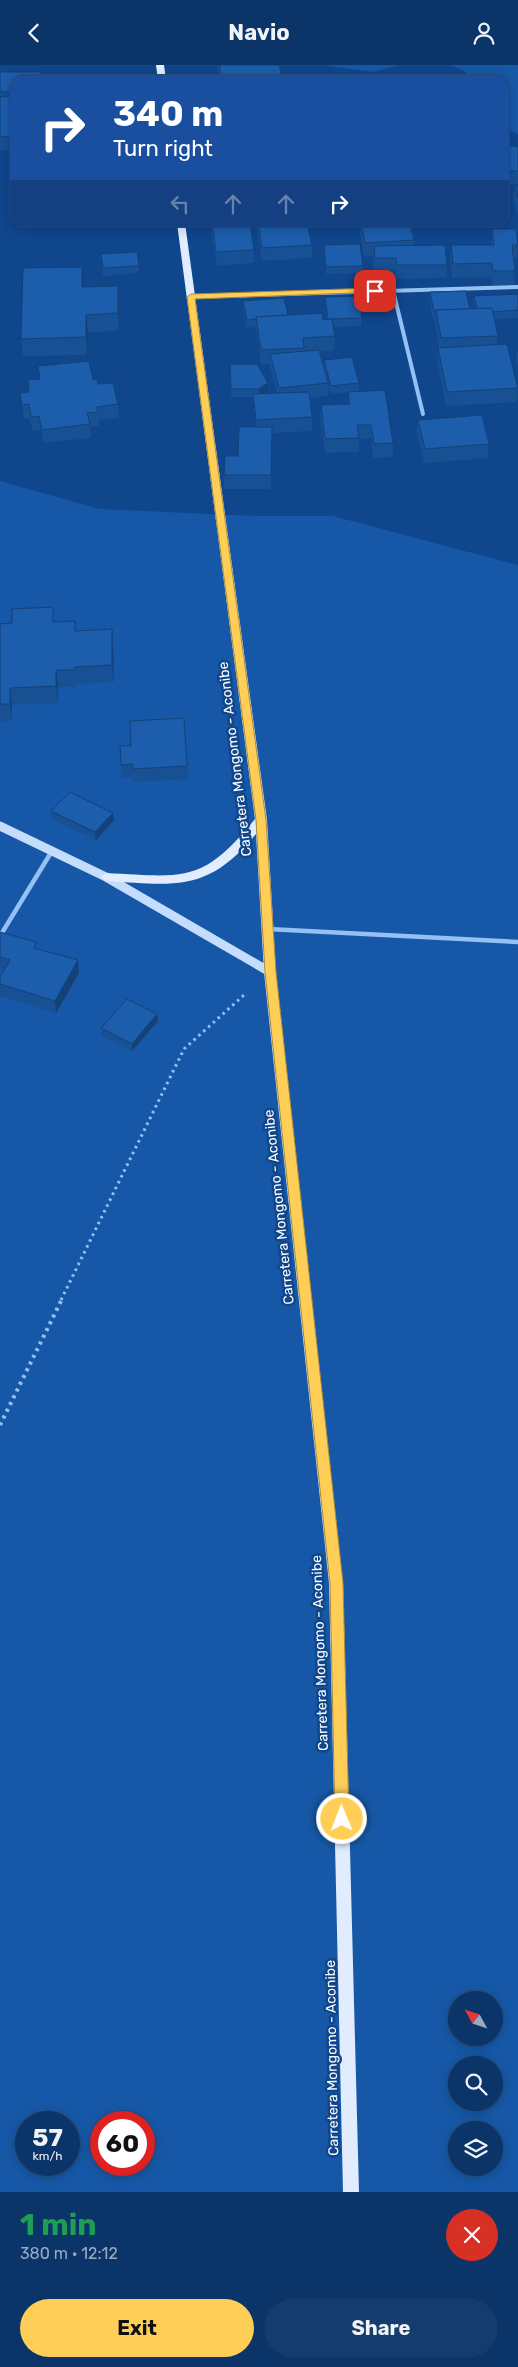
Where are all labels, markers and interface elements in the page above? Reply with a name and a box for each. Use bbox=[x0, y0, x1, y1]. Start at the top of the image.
icon: back bbox=[20, 19, 48, 47]
text: Navio bbox=[228, 19, 290, 46]
icon: person bbox=[470, 19, 498, 47]
text: 340 m bbox=[113, 93, 223, 135]
icon: right bbox=[30, 95, 95, 160]
text: Turn right bbox=[113, 135, 213, 162]
icon: left bbox=[166, 190, 194, 218]
icon: ahead bbox=[219, 190, 247, 218]
icon: ahead bbox=[272, 190, 300, 218]
icon: right bbox=[325, 190, 353, 218]
pin bbox=[354, 270, 396, 312]
icon: arrive bbox=[361, 277, 389, 305]
street label: Carretera Mongomo - Aconibe bbox=[215, 661, 255, 857]
street label: Carretera Mongomo - Aconibe bbox=[260, 1109, 298, 1305]
street label: Carretera Mongomo - Aconibe bbox=[308, 1555, 332, 1751]
position arrow bbox=[315, 1792, 367, 1844]
street label: Carretera Mongomo - Aconibe bbox=[322, 1960, 342, 2156]
north arrow bbox=[448, 1991, 502, 2046]
map controls bbox=[448, 1991, 503, 2176]
button: search bbox=[448, 2056, 503, 2111]
speed limit sign: 60 bbox=[90, 2111, 155, 2176]
button: layers bbox=[448, 2121, 503, 2176]
text: 57 bbox=[32, 2123, 63, 2152]
text: km/h bbox=[33, 2149, 62, 2163]
text: 1 min bbox=[20, 2207, 97, 2243]
button: close bbox=[446, 2209, 498, 2261]
text: 380 m · 12:12 bbox=[20, 2244, 118, 2263]
button: Exit bbox=[20, 2299, 254, 2357]
button: Share bbox=[264, 2299, 498, 2357]

